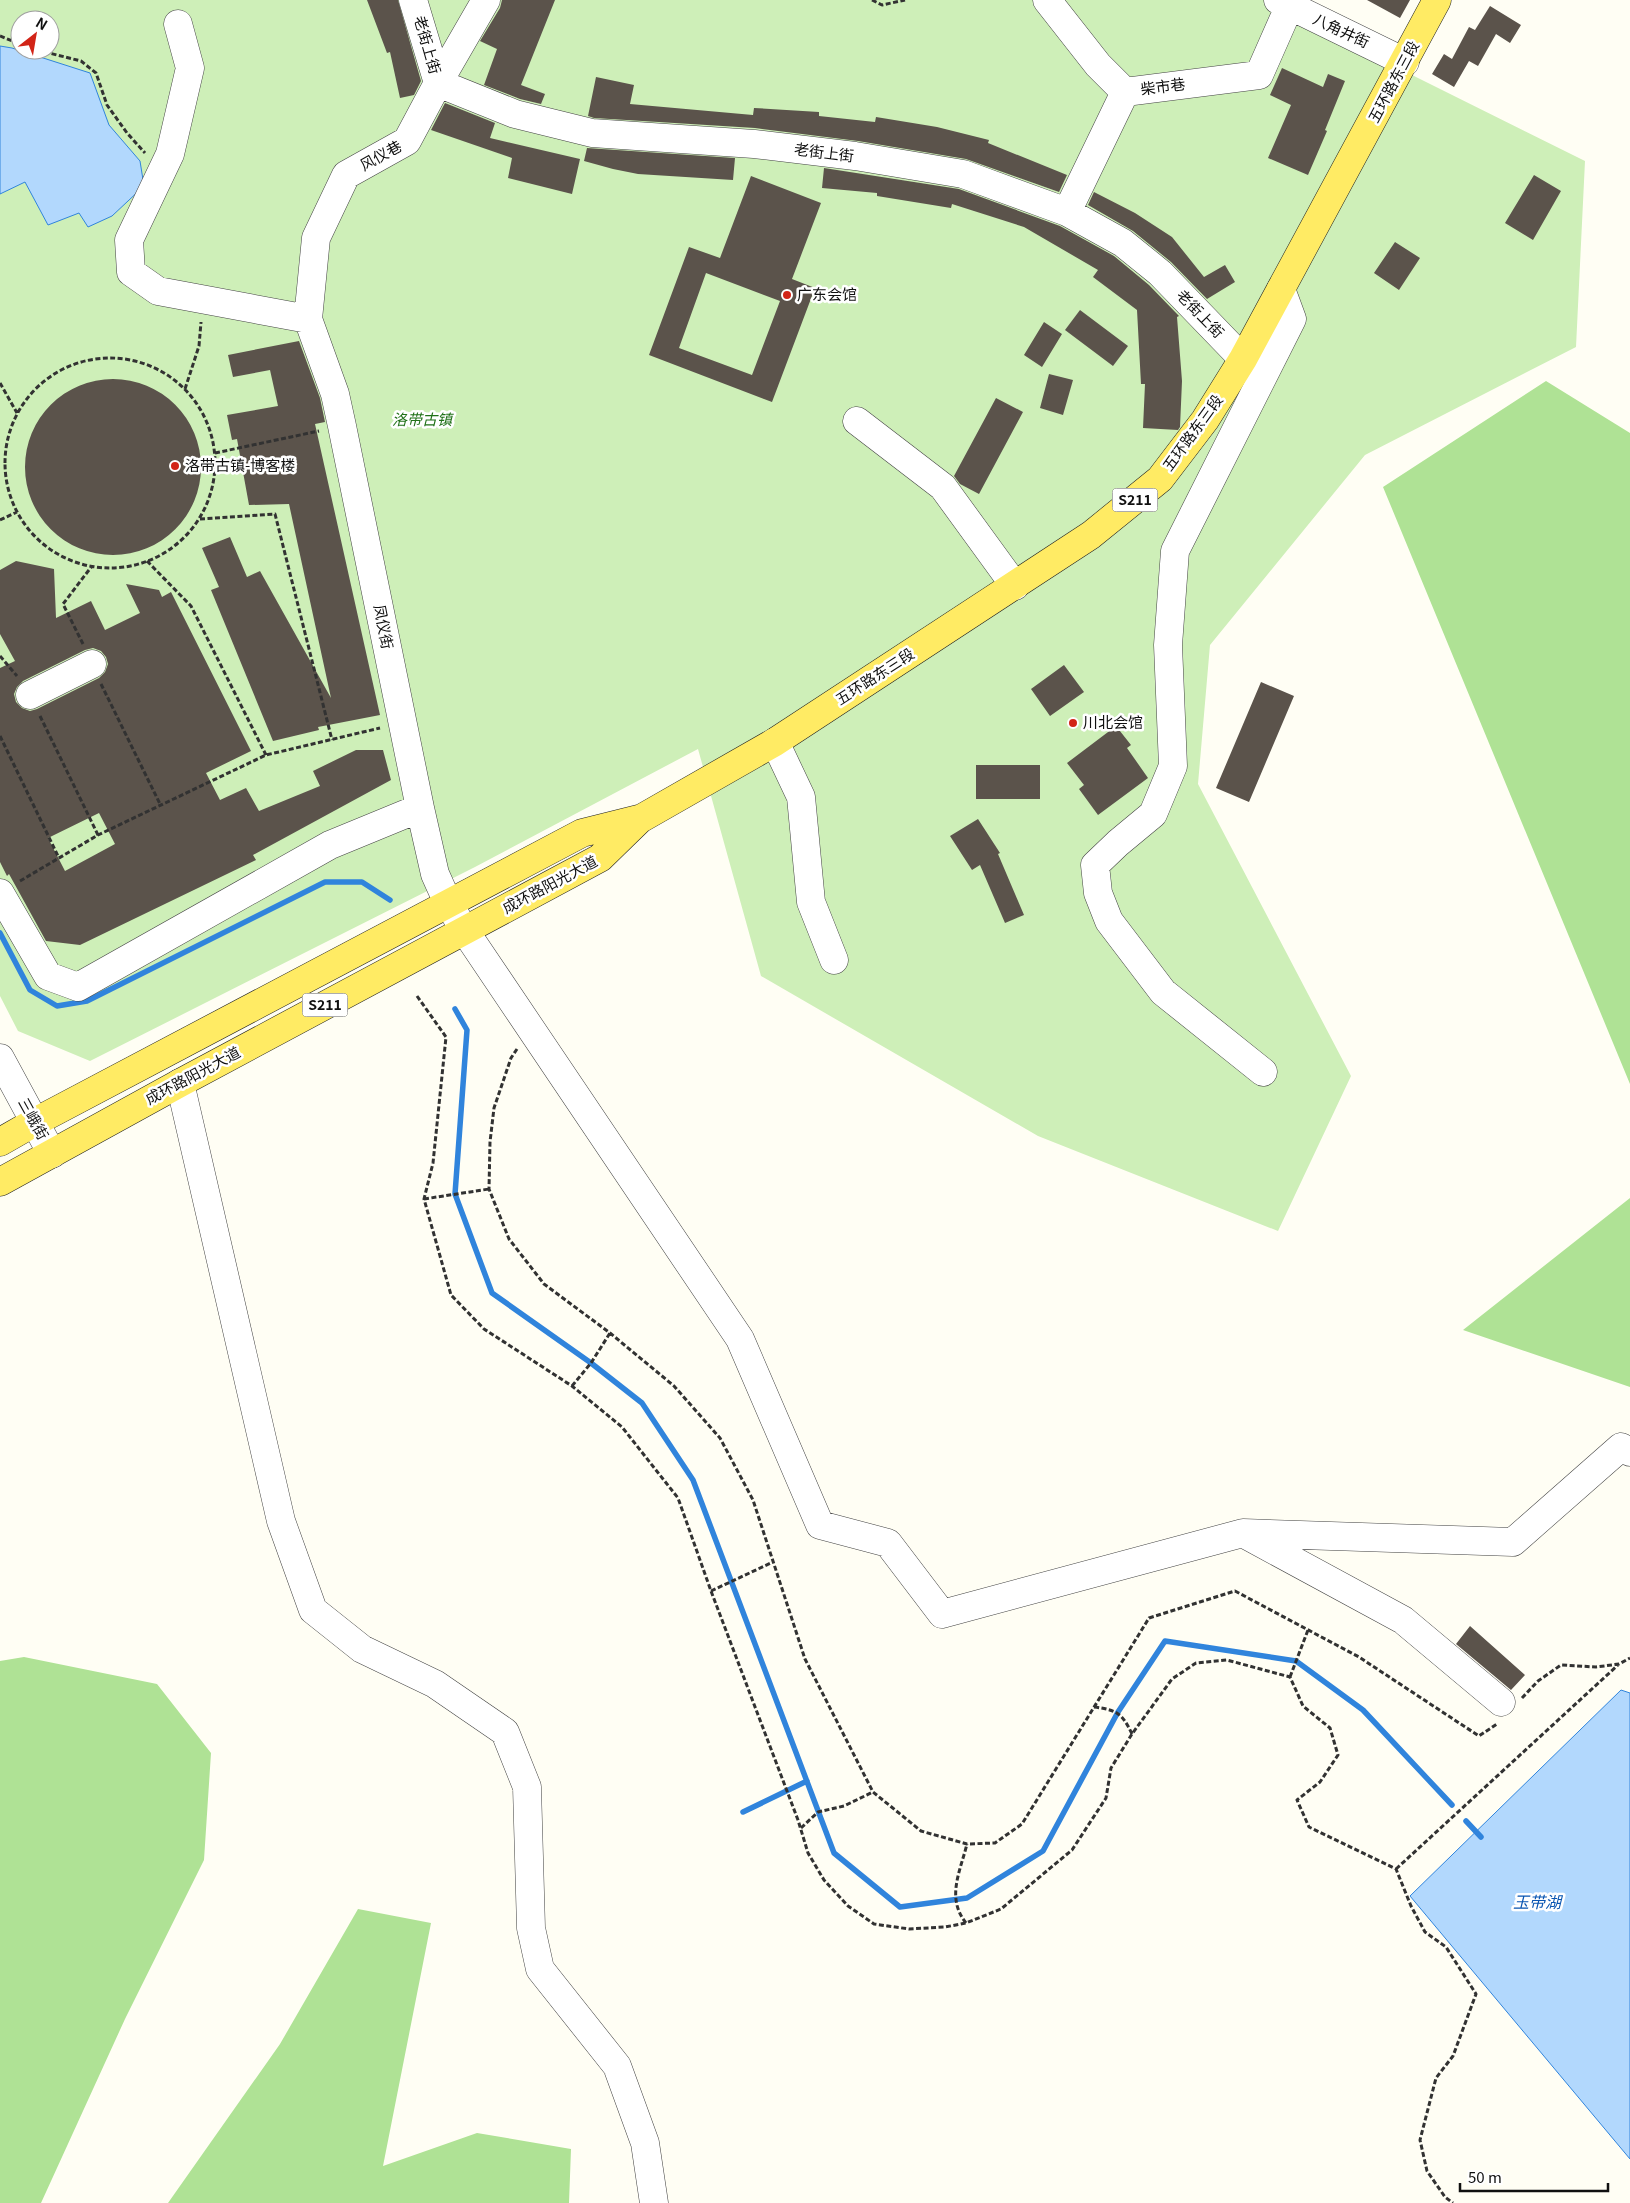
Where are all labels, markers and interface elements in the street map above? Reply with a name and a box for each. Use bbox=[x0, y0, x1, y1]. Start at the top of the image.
street label: 八角井街 bbox=[1310, 7, 1373, 52]
north arrow bbox=[10, 10, 60, 60]
text: N bbox=[33, 12, 52, 34]
street label: 老街上街 bbox=[410, 13, 447, 76]
street label: 五环路东三段 bbox=[1362, 37, 1423, 126]
street label: 柴市巷 bbox=[1139, 72, 1186, 99]
street label: 风仪巷 bbox=[355, 135, 405, 175]
street label: 老街上街 bbox=[793, 137, 855, 166]
place label: 广东会馆 bbox=[797, 283, 857, 304]
street label: 老街上街 bbox=[1173, 284, 1229, 342]
marker: 广东会馆 bbox=[781, 289, 793, 301]
street label: 五环路东三段 bbox=[1157, 390, 1227, 475]
park label: 洛带古镇 bbox=[392, 408, 454, 429]
place label: 洛带古镇-博客楼 bbox=[185, 454, 295, 475]
marker: 洛带古镇-博客楼 bbox=[169, 460, 181, 472]
road number: S211 bbox=[1112, 488, 1158, 512]
street label: 凤仪街 bbox=[370, 603, 399, 651]
street label: 五环路东三段 bbox=[831, 642, 918, 709]
place label: 川北会馆 bbox=[1083, 711, 1143, 732]
marker: 川北会馆 bbox=[1067, 717, 1079, 729]
street label: 成环路阳光大道 bbox=[498, 850, 601, 918]
road number: S211 bbox=[302, 994, 348, 1016]
street label: 成环路阳光大道 bbox=[141, 1041, 244, 1109]
street label: 三峨街 bbox=[14, 1093, 54, 1143]
water label: 玉带湖 bbox=[1513, 1889, 1564, 1913]
scale bar bbox=[1460, 2160, 1608, 2192]
text: 50 m bbox=[1468, 2166, 1502, 2187]

